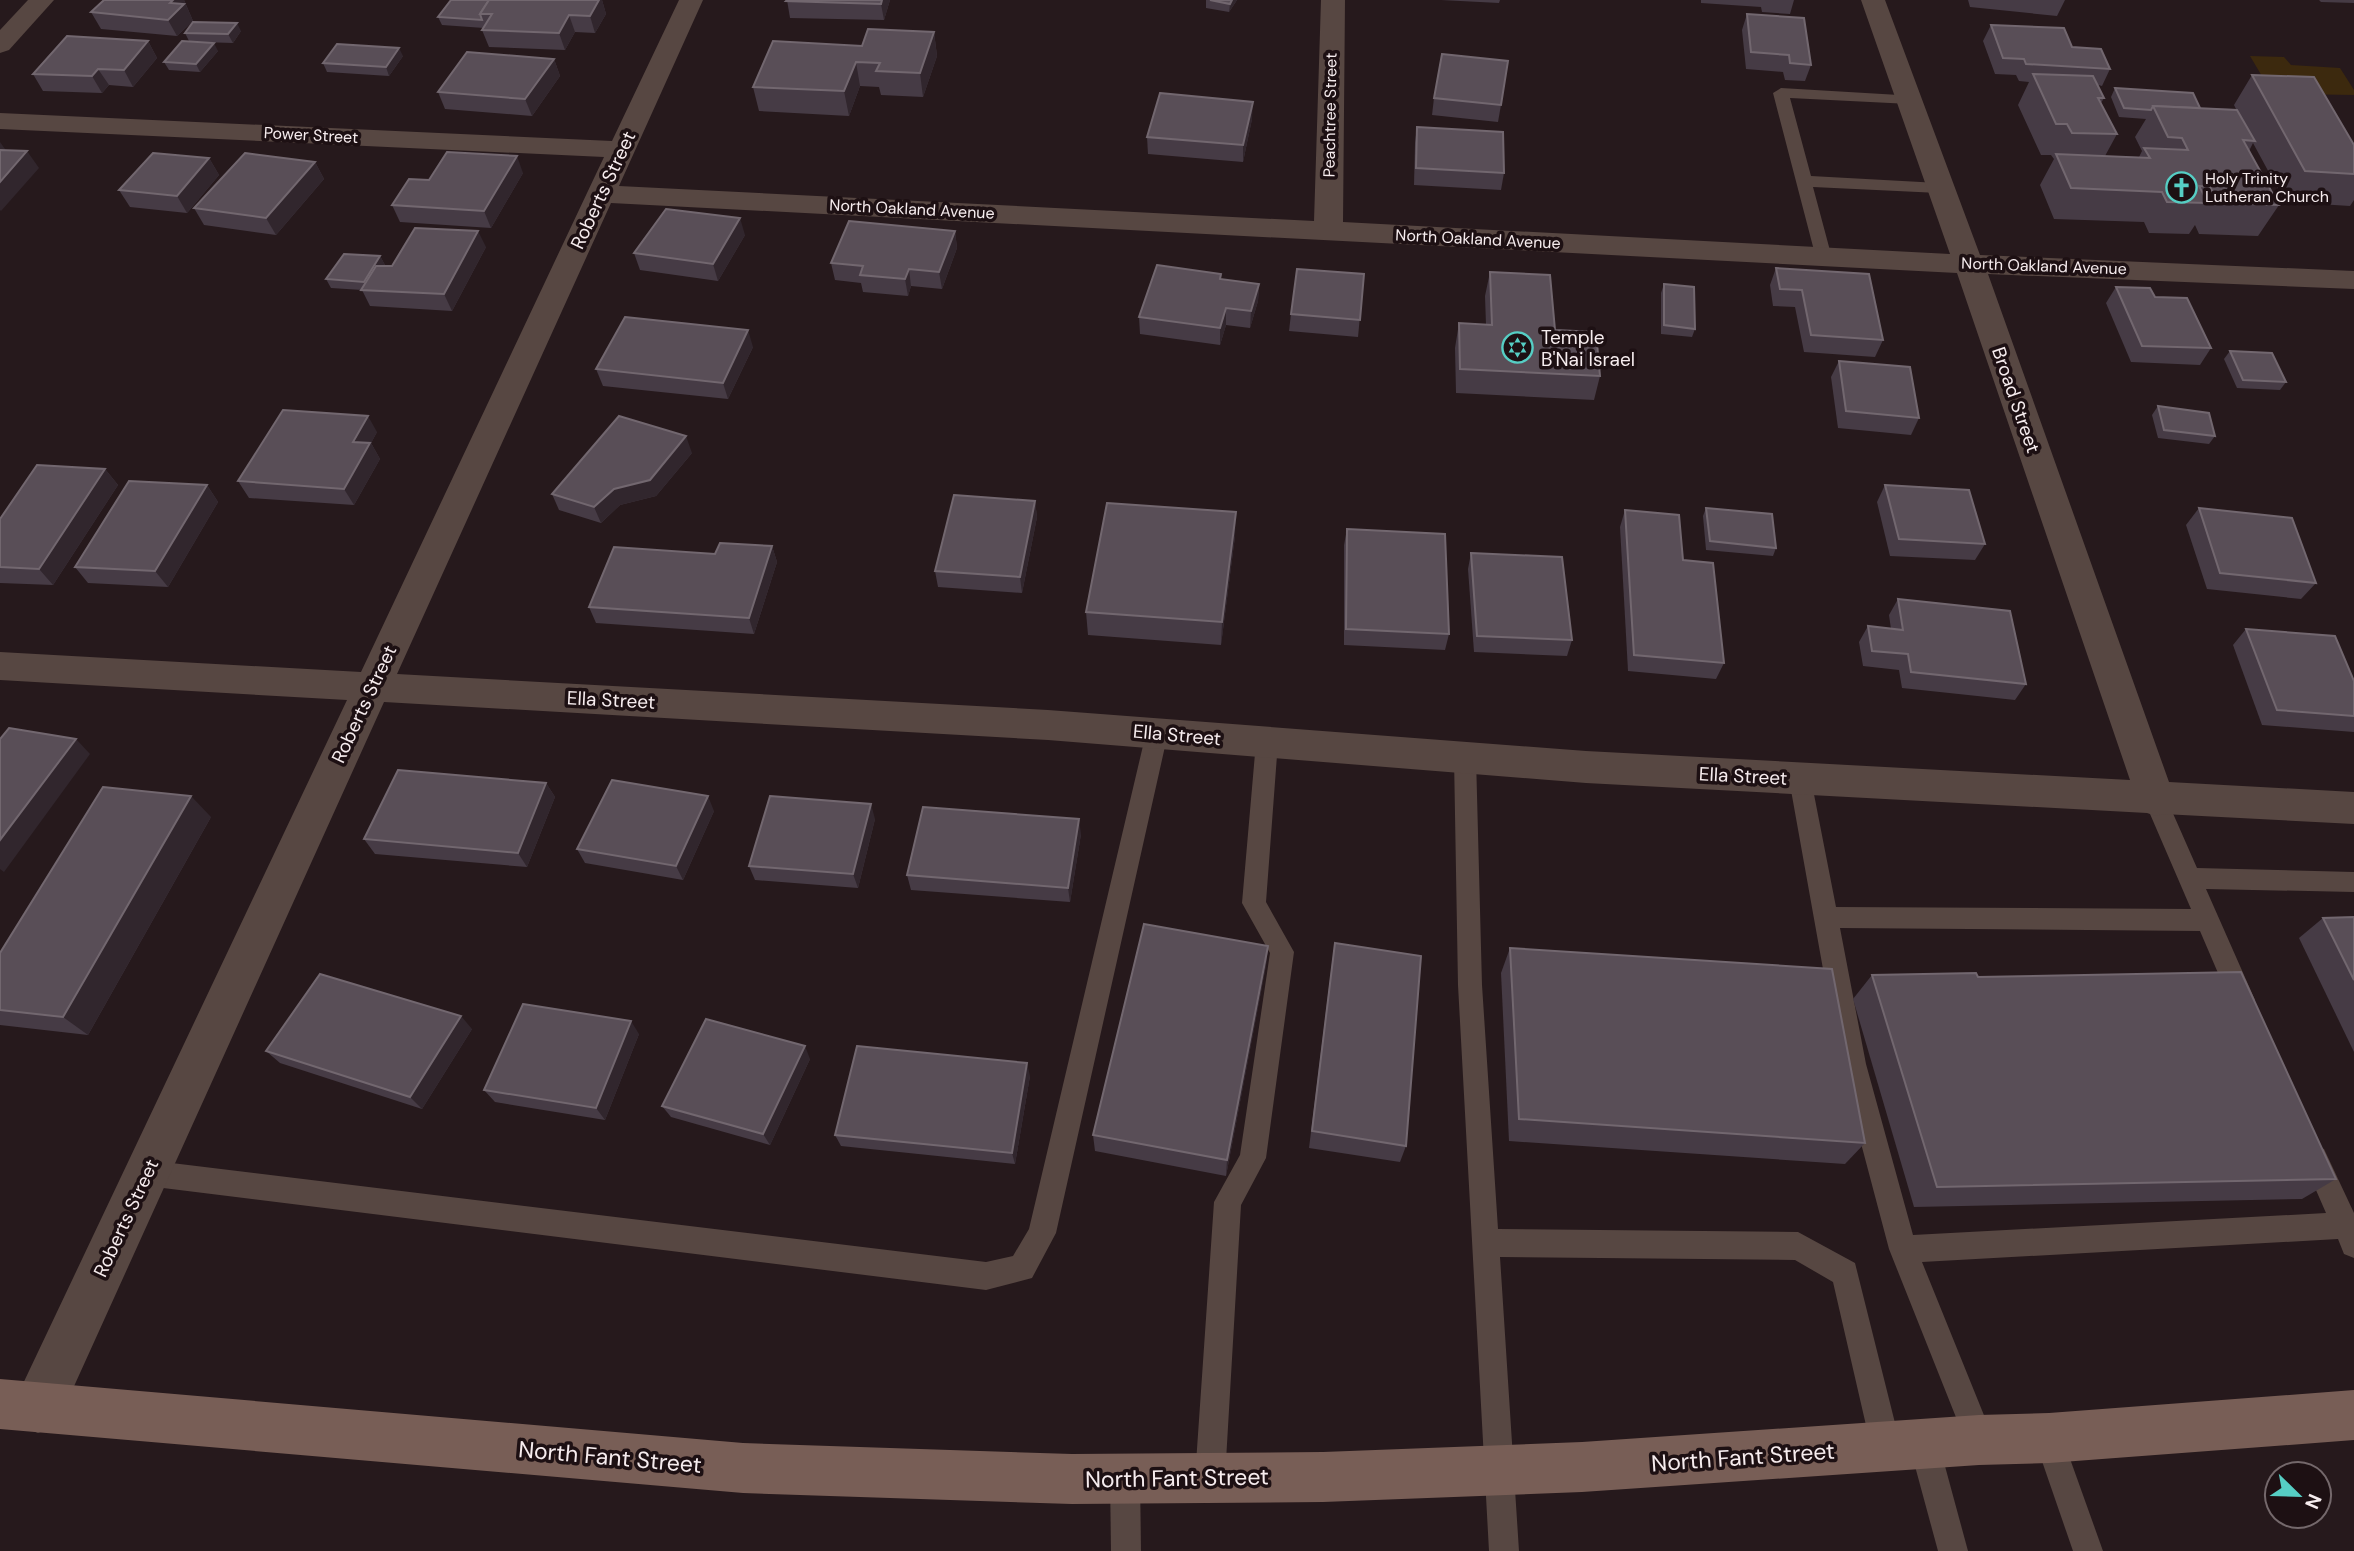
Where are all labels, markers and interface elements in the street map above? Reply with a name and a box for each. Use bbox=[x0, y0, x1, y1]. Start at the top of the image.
street label: Peachtree Street bbox=[1318, 53, 1342, 177]
street label: Power Street bbox=[263, 122, 359, 148]
street label: Roberts Street bbox=[565, 127, 641, 253]
place label: Holy Trinity Lutheran Church bbox=[2205, 168, 2329, 207]
church icon: Holy Trinity Lutheran Church bbox=[2165, 170, 2199, 204]
street label: North Oakland Avenue bbox=[829, 194, 995, 224]
street label: North Oakland Avenue bbox=[1395, 224, 1561, 254]
street label: North Oakland Avenue bbox=[1961, 253, 2127, 279]
place label: Temple B'Nai Israel bbox=[1541, 325, 1635, 372]
synagogue icon: Temple B'Nai Israel bbox=[1501, 331, 1535, 365]
street label: Broad Street bbox=[1986, 344, 2046, 456]
street label: Roberts Street bbox=[326, 641, 402, 767]
street label: Ella Street bbox=[566, 685, 656, 715]
street label: Ella Street bbox=[1132, 719, 1222, 751]
street label: Ella Street bbox=[1698, 761, 1788, 791]
street label: Roberts Street bbox=[88, 1155, 164, 1281]
street label: North Fant Street bbox=[517, 1434, 703, 1480]
street label: North Fant Street bbox=[1650, 1436, 1836, 1478]
north arrow bbox=[2263, 1460, 2333, 1530]
street label: North Fant Street bbox=[1085, 1461, 1269, 1495]
text: N bbox=[2299, 1490, 2327, 1513]

